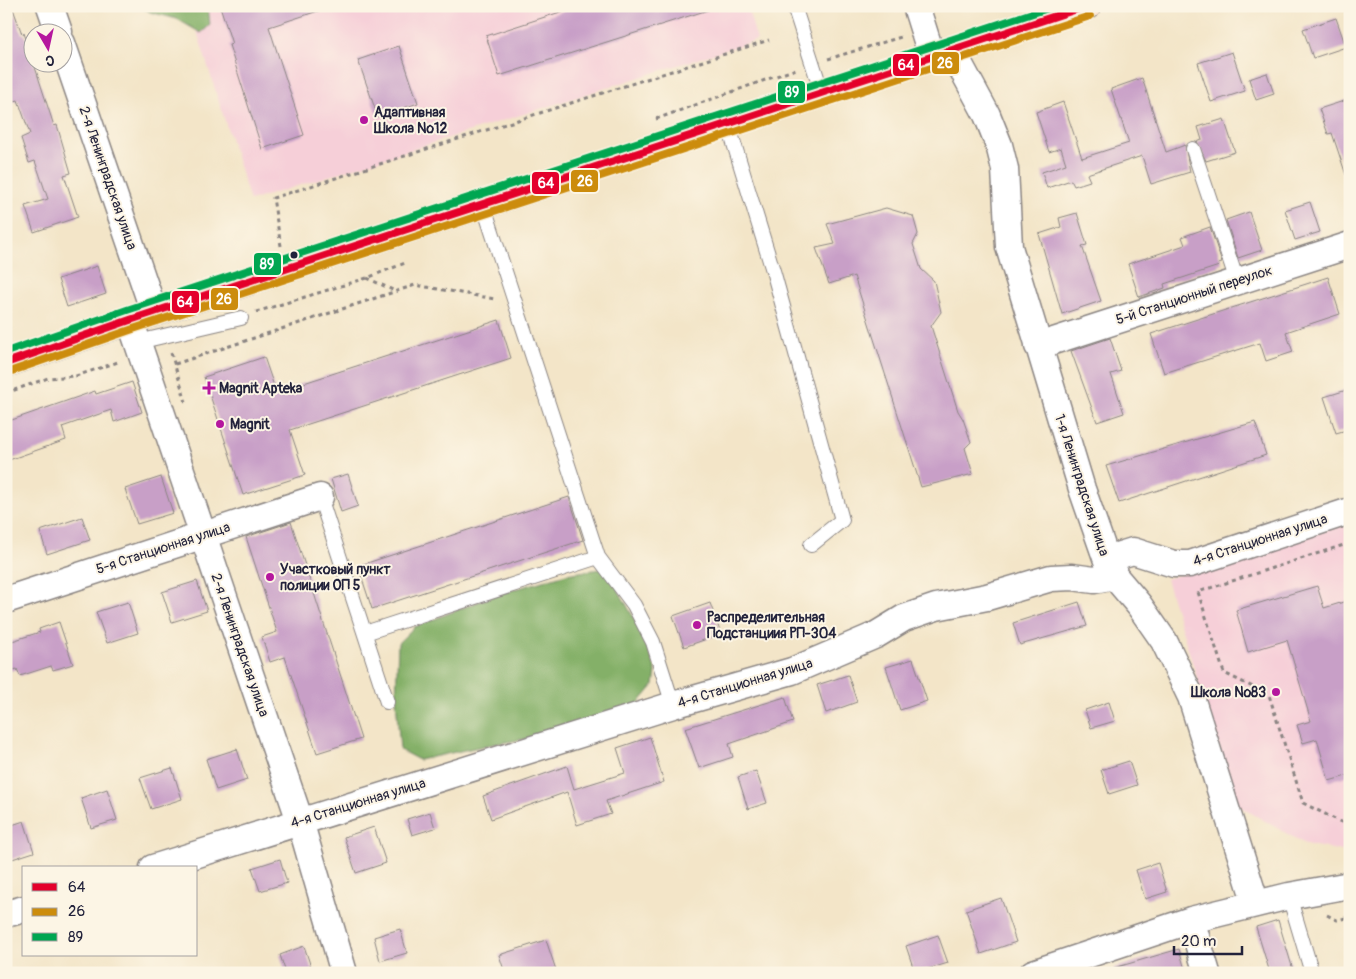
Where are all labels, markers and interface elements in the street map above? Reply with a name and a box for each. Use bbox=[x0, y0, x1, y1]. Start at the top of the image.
north arrow bbox=[22, 22, 72, 72]
text: С bbox=[44, 51, 56, 69]
line badge: 26 bbox=[931, 51, 960, 75]
line badge: 64 bbox=[892, 53, 920, 77]
text: 26 bbox=[937, 55, 953, 72]
text: 64 bbox=[898, 57, 915, 74]
line badge: 89 bbox=[777, 80, 806, 104]
text: 89 bbox=[785, 84, 799, 101]
street label: 2-я Ленинградская улица bbox=[75, 104, 141, 252]
place label: Адаптивная Школа №12 bbox=[373, 104, 448, 137]
marker: Адаптивная Школа №12 bbox=[358, 114, 370, 126]
line badge: 26 bbox=[570, 169, 599, 193]
line badge: 64 bbox=[531, 171, 560, 195]
text: 26 bbox=[577, 173, 593, 190]
text: 64 bbox=[538, 175, 555, 192]
unlabelled marker bbox=[289, 250, 299, 260]
line badge: 89 bbox=[253, 252, 282, 276]
text: 89 bbox=[260, 256, 274, 273]
street label: 5-й Станционный переулок bbox=[1114, 262, 1274, 328]
line badge: 26 bbox=[210, 287, 239, 311]
line badge: 64 bbox=[171, 290, 200, 314]
text: 26 bbox=[216, 291, 232, 308]
text: 64 bbox=[177, 294, 194, 311]
place label: Magnit Apteka bbox=[219, 380, 303, 397]
marker: Magnit Apteka bbox=[203, 382, 215, 394]
street label: 1-я Ленинградская улица bbox=[1051, 412, 1113, 558]
place label: Magnit bbox=[230, 416, 270, 433]
marker: Magnit bbox=[214, 418, 226, 430]
street label: 4-я Станционная улица bbox=[1191, 510, 1329, 570]
street label: 5-я Станционная улица bbox=[94, 518, 232, 578]
place label: Участковый пункт полиции ОП 5 bbox=[280, 561, 392, 594]
street label: 2-я Ленинградская улица bbox=[207, 571, 273, 719]
marker: Участковый пункт полиции ОП 5 bbox=[264, 571, 276, 583]
place label: Распределительная Подстанциия РП-304 bbox=[707, 609, 837, 642]
marker: Распределительная Подстанциия РП-304 bbox=[691, 619, 703, 631]
street label: 4-я Станционная улица bbox=[675, 654, 815, 712]
place label: Школа №83 bbox=[1190, 684, 1266, 701]
marker: Школа №83 bbox=[1270, 686, 1282, 698]
street label: 4-я Станционная улица bbox=[288, 774, 428, 832]
legend bbox=[22, 866, 198, 956]
text: 64 bbox=[68, 878, 86, 897]
text: 26 bbox=[68, 902, 85, 921]
scale bar bbox=[1174, 924, 1241, 956]
text: 89 bbox=[68, 928, 83, 947]
text: 20 m bbox=[1181, 932, 1216, 951]

